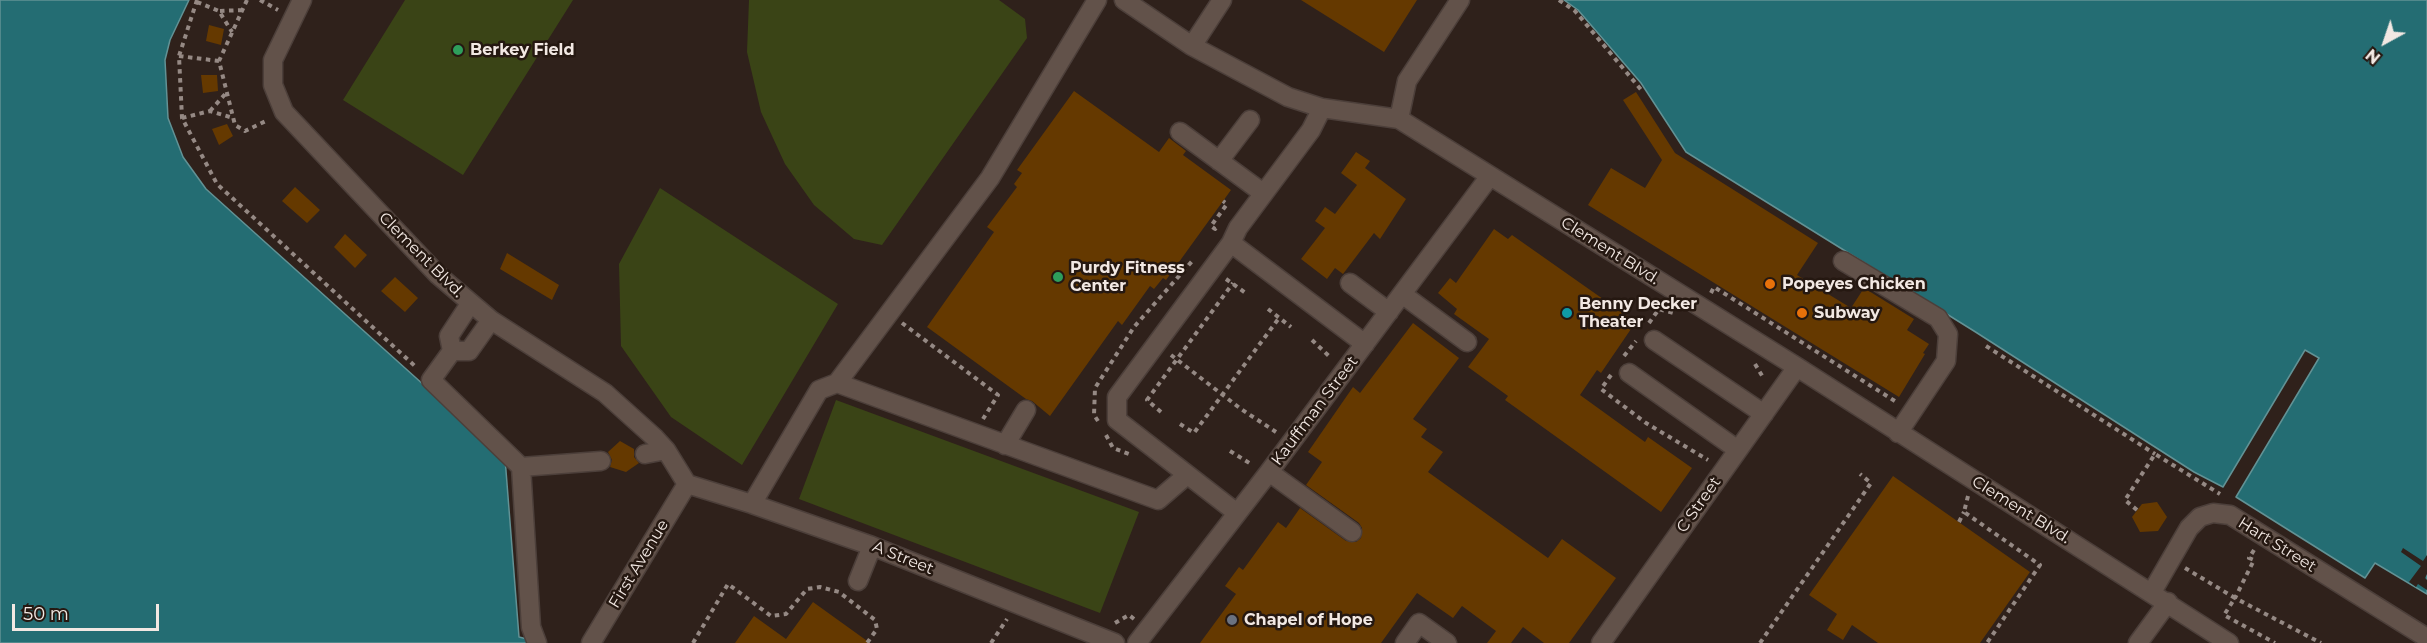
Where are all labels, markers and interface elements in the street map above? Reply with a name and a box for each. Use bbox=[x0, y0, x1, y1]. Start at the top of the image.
north arrow bbox=[2355, 12, 2415, 72]
place label: Berkey Field bbox=[470, 40, 574, 60]
marker: Berkey Field bbox=[451, 43, 465, 57]
text: N bbox=[2362, 45, 2384, 68]
street label: Clement Blvd. bbox=[374, 208, 468, 302]
street label: Clement Blvd. bbox=[1557, 213, 1663, 289]
place label: Purdy Fitness Center bbox=[1070, 258, 1185, 296]
marker: Purdy Fitness Center bbox=[1051, 270, 1065, 284]
place label: Popeyes Chicken bbox=[1782, 274, 1926, 294]
marker: Popeyes Chicken bbox=[1763, 277, 1777, 291]
place label: Benny Decker Theater bbox=[1579, 294, 1697, 332]
place label: Subway bbox=[1814, 303, 1880, 323]
marker: Benny Decker Theater bbox=[1560, 306, 1574, 320]
marker: Subway bbox=[1795, 306, 1809, 320]
street label: Kauffman Street bbox=[1268, 353, 1362, 469]
street label: Clement Blvd. bbox=[1968, 472, 2074, 548]
street label: C Street bbox=[1673, 473, 1725, 537]
street label: Hart Street bbox=[2235, 513, 2319, 577]
street label: First Avenue bbox=[605, 516, 673, 612]
street label: A Street bbox=[870, 537, 936, 579]
scale bar bbox=[15, 592, 162, 630]
text: 50 m bbox=[23, 603, 69, 625]
place label: Chapel of Hope bbox=[1244, 610, 1373, 630]
marker: Chapel of Hope bbox=[1225, 613, 1239, 627]

